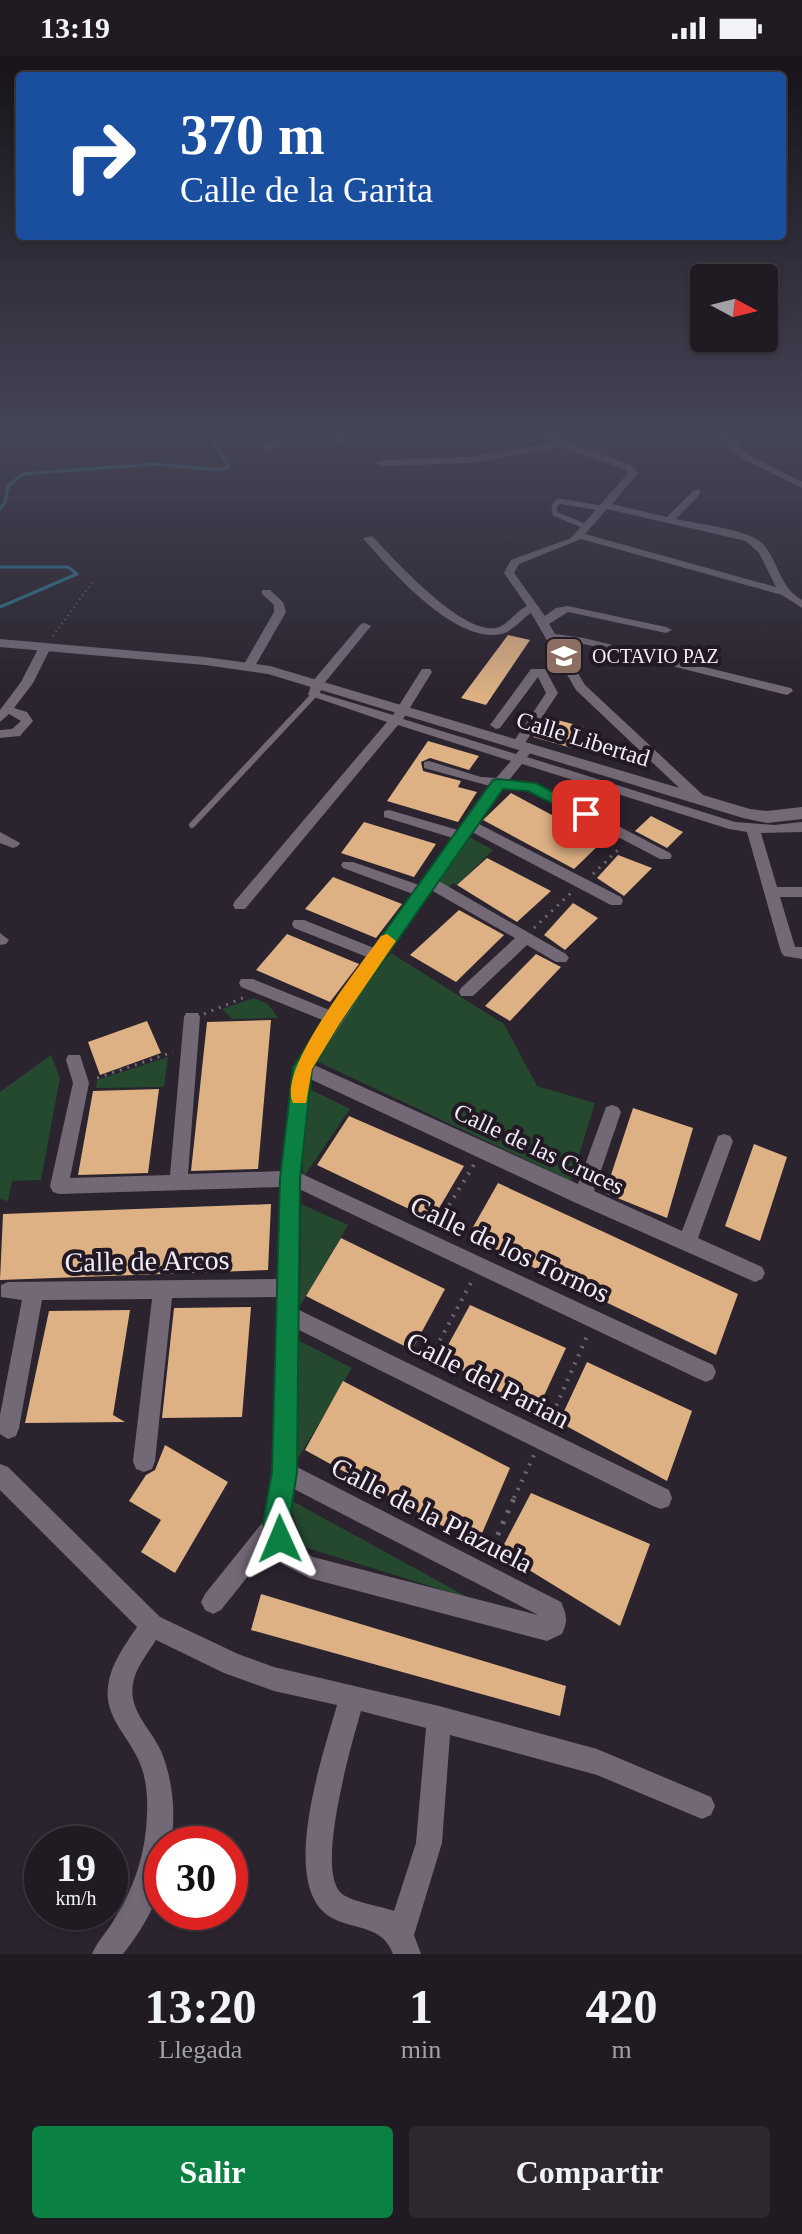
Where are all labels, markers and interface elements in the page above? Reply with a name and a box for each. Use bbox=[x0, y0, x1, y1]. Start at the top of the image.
text: 13:19 bbox=[40, 11, 110, 44]
icon: right bbox=[48, 104, 152, 208]
text: 370 m bbox=[180, 104, 325, 166]
text: Calle de la Garita bbox=[180, 170, 433, 210]
north arrow bbox=[690, 264, 778, 352]
map controls bbox=[690, 264, 778, 352]
school or university icon: OCTAVIO PAZ bbox=[543, 635, 585, 677]
place label: OCTAVIO PAZ bbox=[592, 645, 719, 667]
street label: Calle Libertad bbox=[513, 706, 653, 772]
pin bbox=[552, 780, 620, 848]
icon: arrive bbox=[564, 792, 608, 836]
street label: Calle de las Cruces bbox=[450, 1098, 628, 1200]
street label: Calle de los Tornos bbox=[406, 1189, 614, 1309]
street label: Calle de Arcos bbox=[64, 1244, 230, 1278]
street label: Calle del Parian bbox=[401, 1326, 575, 1434]
street label: Calle de la Plazuela bbox=[326, 1451, 538, 1579]
position arrow bbox=[238, 1497, 322, 1581]
speed limit sign: 30 bbox=[144, 1826, 248, 1930]
text: 19 bbox=[56, 1845, 96, 1890]
text: km/h bbox=[55, 1887, 97, 1909]
text: 13:20 bbox=[144, 1980, 256, 2033]
text: 1 bbox=[409, 1980, 433, 2033]
text: 420 bbox=[586, 1980, 658, 2033]
text: Llegada bbox=[159, 2035, 242, 2064]
text: min bbox=[401, 2035, 441, 2064]
text: m bbox=[611, 2035, 632, 2064]
button: Salir bbox=[32, 2126, 393, 2218]
button: Compartir bbox=[409, 2126, 770, 2218]

